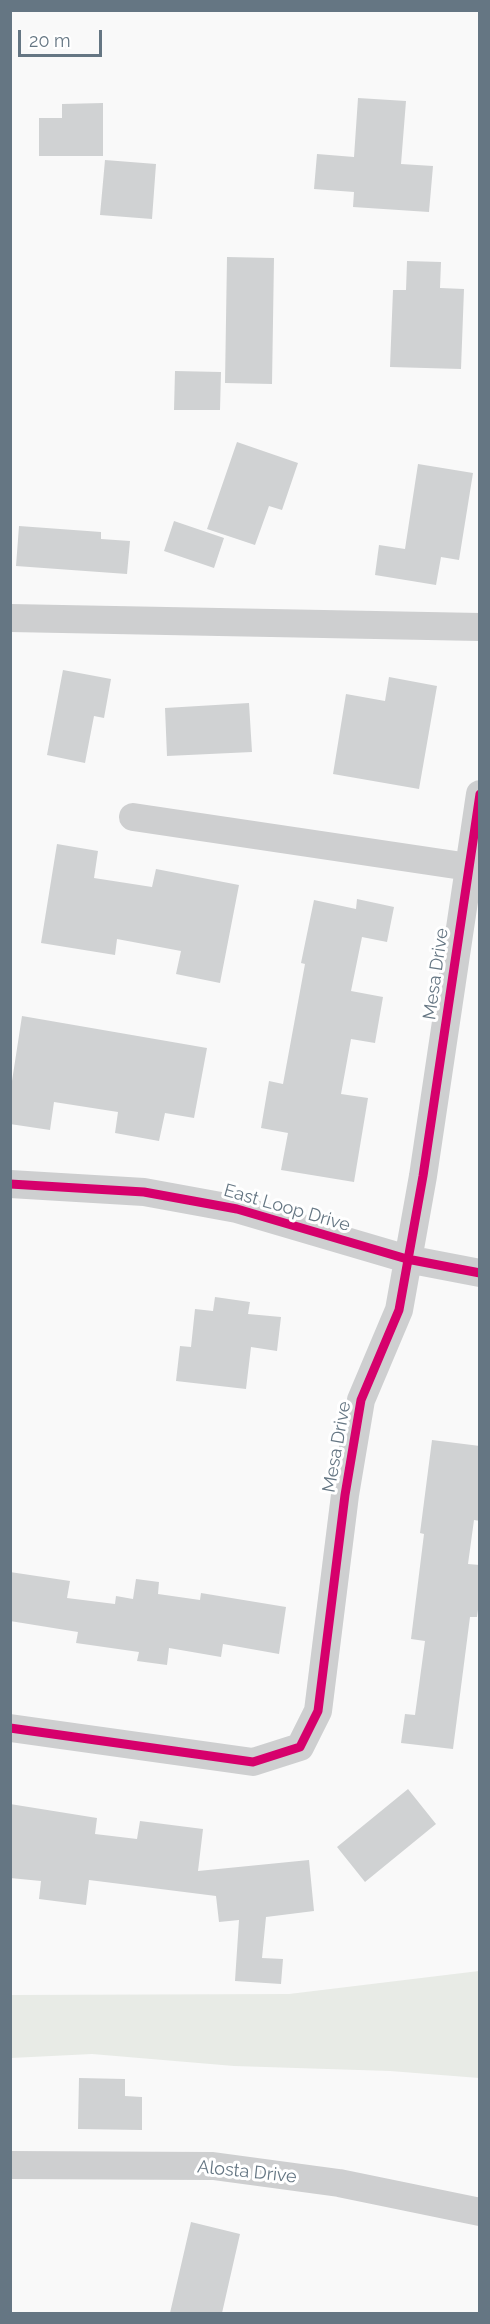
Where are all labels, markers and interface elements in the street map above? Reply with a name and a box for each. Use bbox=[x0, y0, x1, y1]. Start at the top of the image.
scale bar bbox=[21, 18, 105, 56]
text: 20 m bbox=[29, 30, 71, 51]
street label: Mesa Drive bbox=[419, 927, 453, 1021]
street label: East Loop Drive bbox=[221, 1180, 353, 1236]
street label: Mesa Drive bbox=[318, 1400, 356, 1494]
street label: Alosta Drive bbox=[196, 2156, 298, 2188]

